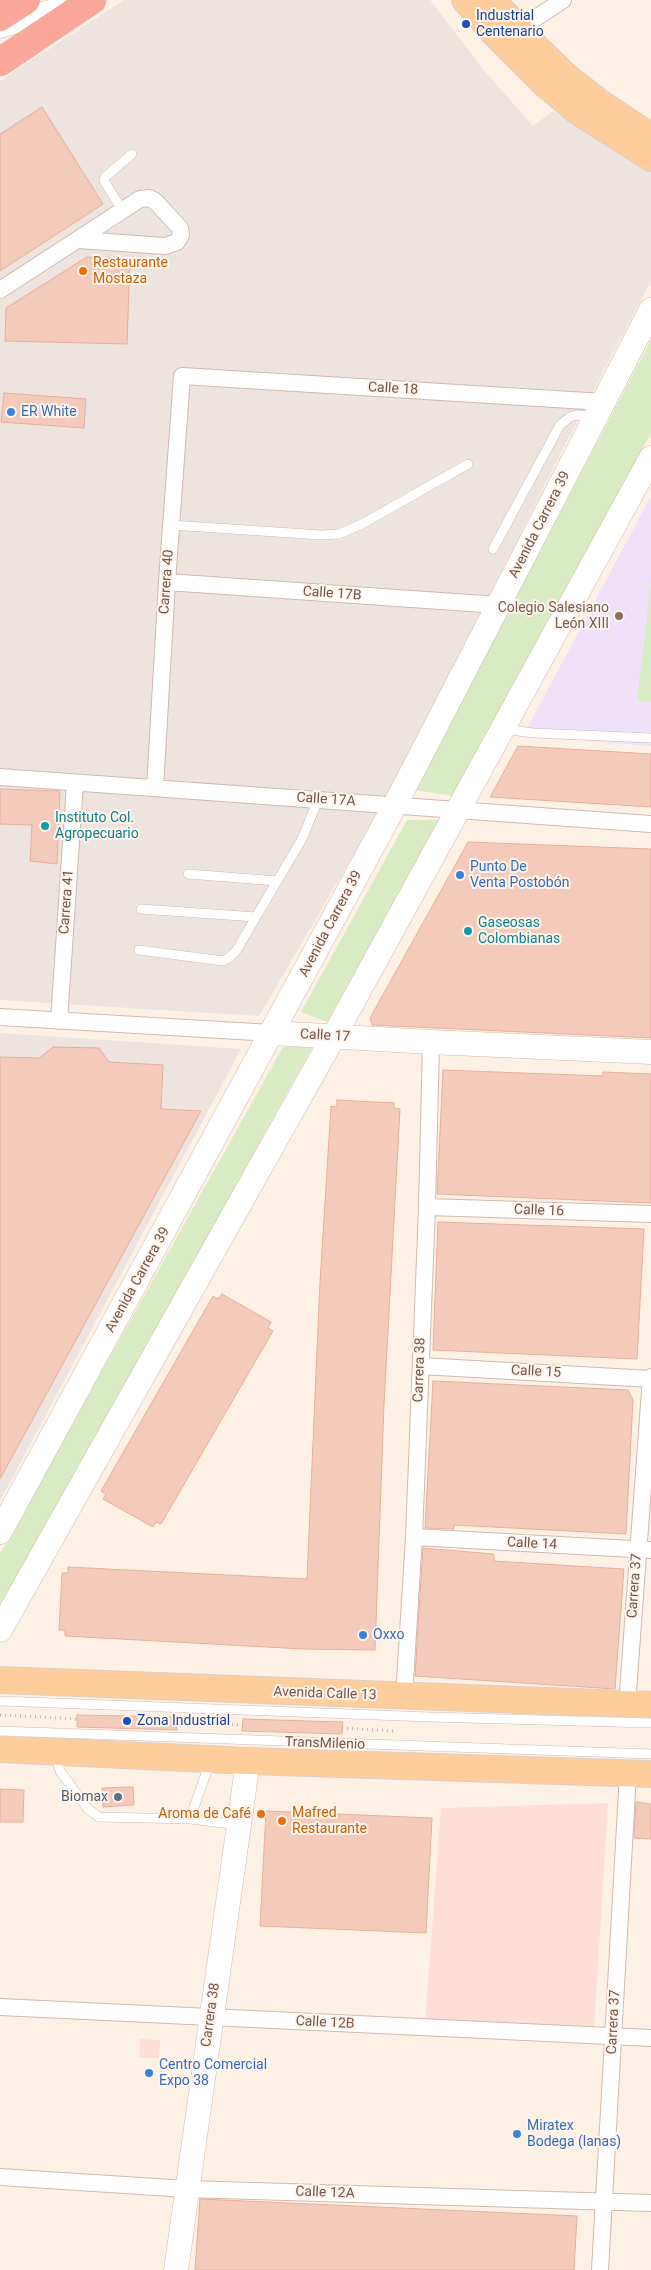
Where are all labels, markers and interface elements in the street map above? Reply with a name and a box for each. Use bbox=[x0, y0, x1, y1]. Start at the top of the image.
place label: Industrial Centenario bbox=[476, 8, 544, 40]
marker: Industrial Centenario bbox=[460, 18, 472, 30]
place label: Restaurante Mostaza bbox=[93, 255, 168, 288]
marker: Restaurante Mostaza bbox=[77, 265, 89, 277]
street label: Calle 18 bbox=[368, 379, 418, 399]
place label: ER White bbox=[21, 404, 77, 420]
marker: ER White bbox=[5, 406, 17, 418]
street label: Avenida Carrera 39 bbox=[506, 469, 574, 581]
street label: Carrera 40 bbox=[156, 549, 178, 615]
street label: Calle 17B bbox=[302, 584, 362, 604]
place label: Colegio Salesiano León XIII bbox=[498, 600, 609, 632]
marker: Colegio Salesiano León XIII bbox=[613, 610, 625, 622]
street label: Calle 17A bbox=[296, 790, 356, 810]
place label: Instituto Col. Agropecuario bbox=[55, 810, 139, 842]
marker: Instituto Col. Agropecuario bbox=[39, 820, 51, 832]
place label: Punto De Venta Postobón bbox=[470, 859, 569, 892]
street label: Avenida Carrera 39 bbox=[296, 868, 366, 980]
street label: Carrera 41 bbox=[56, 869, 78, 935]
marker: Punto De Venta Postobón bbox=[454, 869, 466, 881]
place label: Gaseosas Colombianas bbox=[478, 915, 560, 948]
marker: Gaseosas Colombianas bbox=[462, 925, 474, 937]
street label: Calle 17 bbox=[300, 1026, 350, 1046]
street label: Calle 16 bbox=[514, 1202, 564, 1220]
street label: Avenida Carrera 39 bbox=[102, 1224, 174, 1336]
street label: Carrera 38 bbox=[410, 1337, 430, 1403]
street label: Calle 15 bbox=[511, 1362, 561, 1382]
street label: Calle 14 bbox=[507, 1534, 557, 1554]
street label: Carrera 37 bbox=[624, 1553, 646, 1619]
place label: Oxxo bbox=[373, 1627, 404, 1643]
marker: Oxxo bbox=[357, 1629, 369, 1641]
street label: Avenida Calle 13 bbox=[273, 1684, 377, 1704]
place label: Zona Industrial bbox=[137, 1713, 230, 1729]
marker: Zona Industrial bbox=[121, 1715, 133, 1727]
street label: TransMilenio bbox=[285, 1734, 365, 1754]
place label: Biomax bbox=[61, 1789, 108, 1805]
marker: Biomax bbox=[112, 1791, 124, 1803]
place label: Mafred Restaurante bbox=[292, 1805, 367, 1838]
place label: Aroma de Café bbox=[158, 1806, 251, 1822]
marker: Aroma de Café bbox=[255, 1808, 267, 1820]
marker: Mafred Restaurante bbox=[276, 1815, 288, 1827]
street label: Carrera 38 bbox=[198, 1982, 224, 2048]
street label: Carrera 37 bbox=[604, 1989, 624, 2055]
street label: Calle 12B bbox=[295, 2013, 355, 2033]
place label: Centro Comercial Expo 38 bbox=[159, 2057, 267, 2090]
marker: Centro Comercial Expo 38 bbox=[143, 2067, 155, 2079]
place label: Miratex Bodega (lanas) bbox=[527, 2118, 621, 2150]
marker: Miratex Bodega (lanas) bbox=[511, 2128, 523, 2140]
street label: Calle 12A bbox=[295, 2184, 355, 2202]

